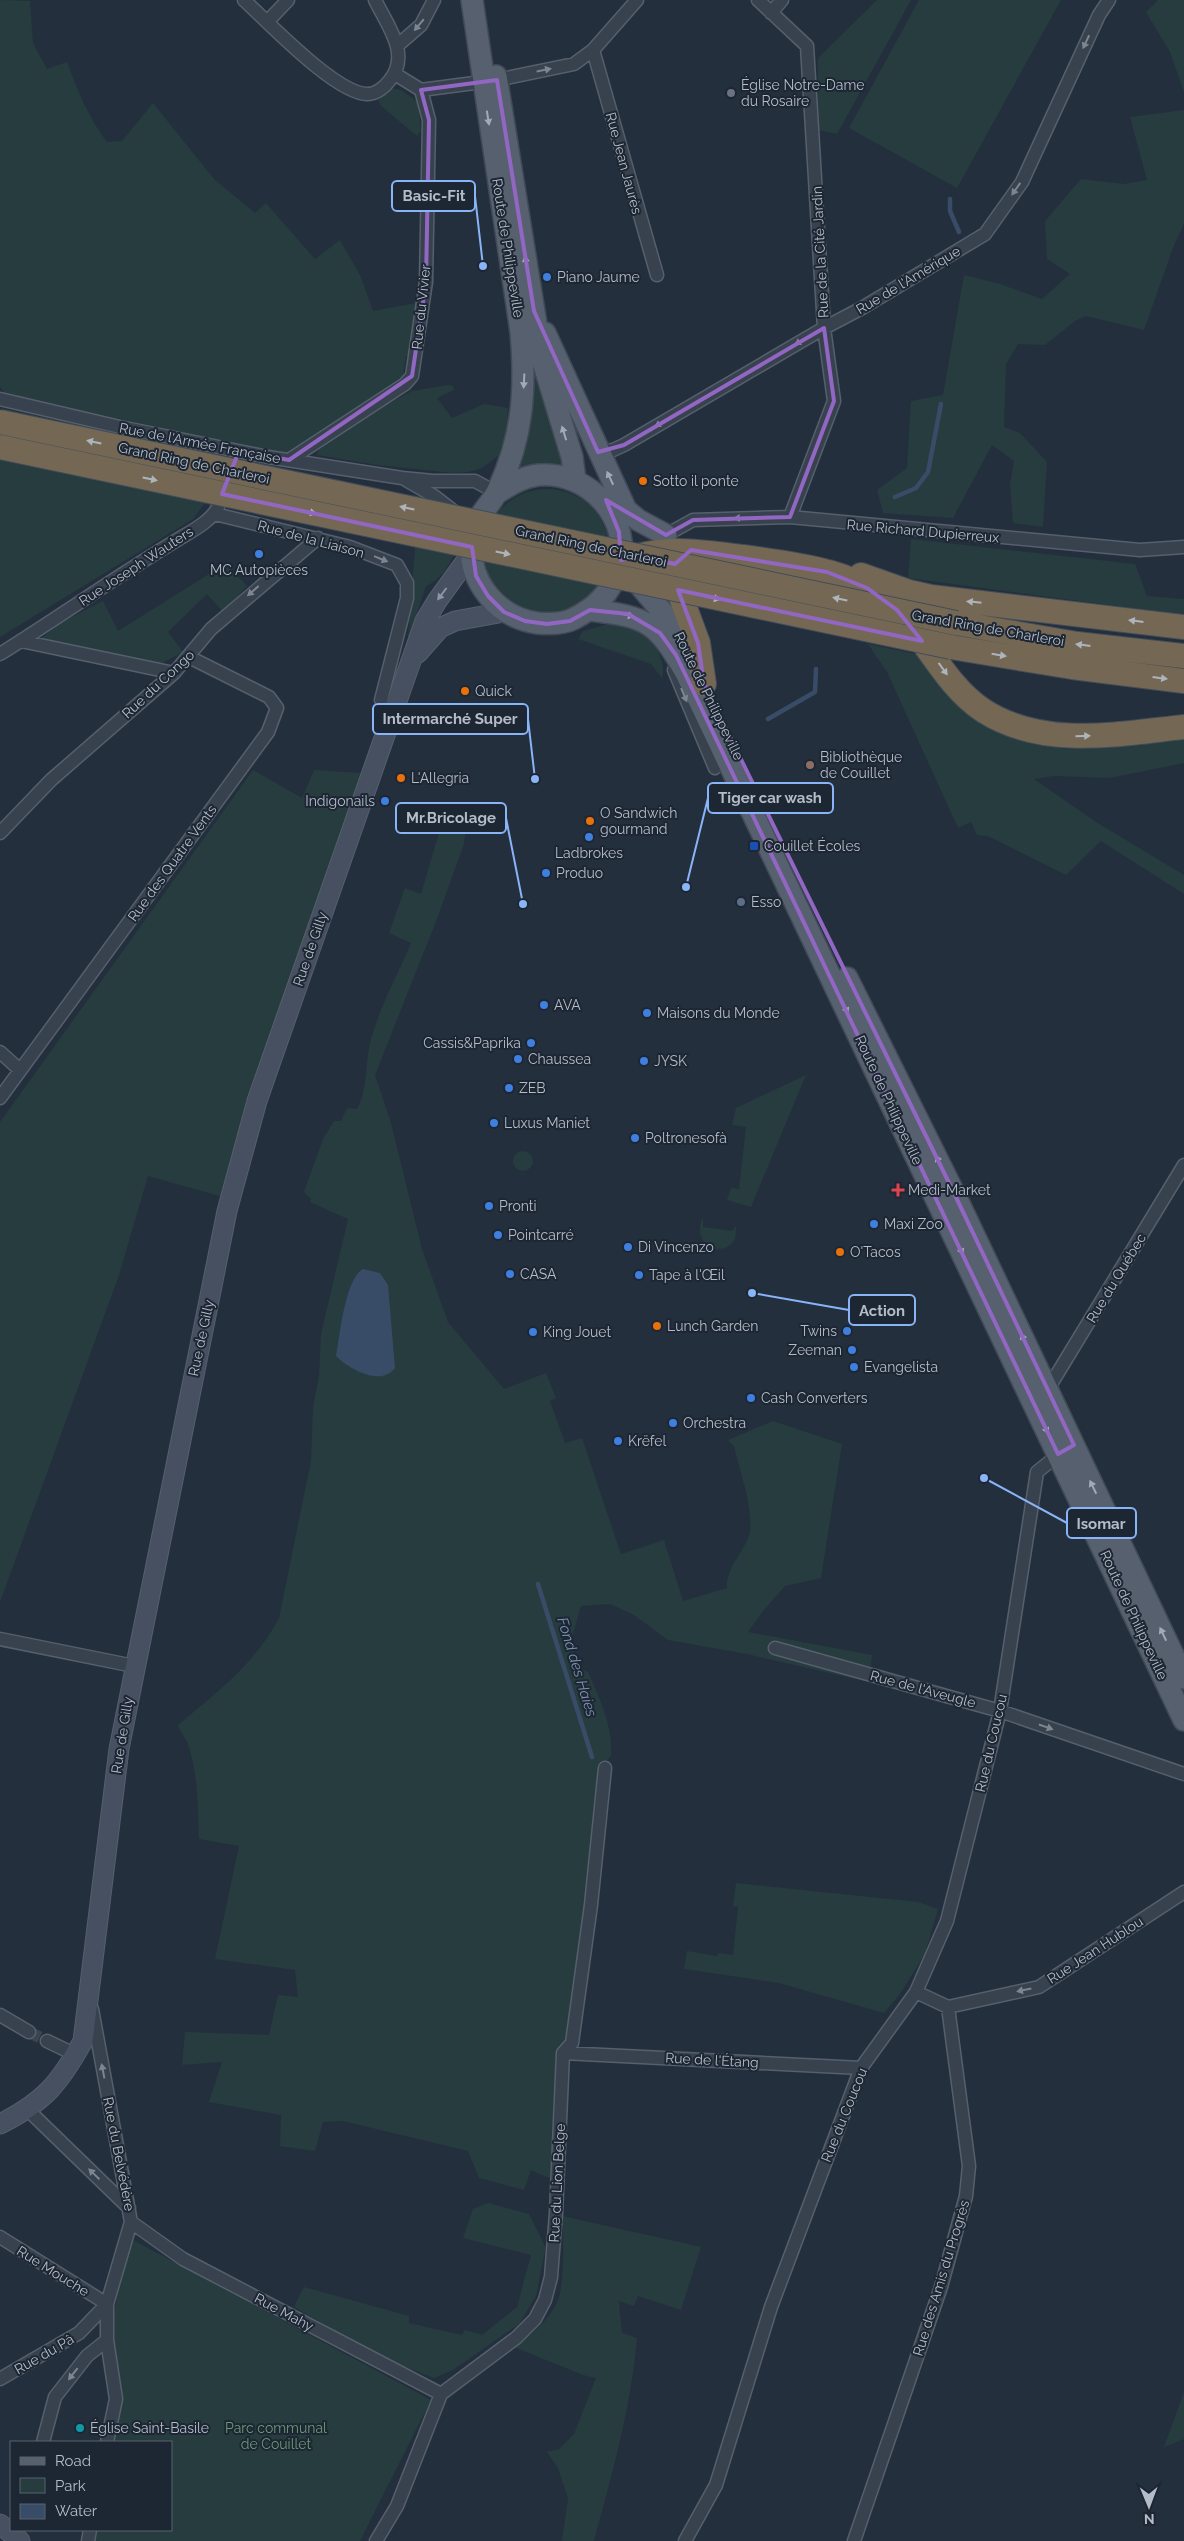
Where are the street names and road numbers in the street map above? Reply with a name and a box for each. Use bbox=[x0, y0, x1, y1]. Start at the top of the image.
street label: Rue Jean Jaurès bbox=[603, 110, 645, 216]
street label: Route de Philippeville bbox=[489, 177, 527, 319]
street label: Rue de la Cité Jardin bbox=[809, 186, 831, 318]
street label: Rue de l'Amérique bbox=[853, 243, 963, 317]
street label: Rue du Vivier bbox=[409, 264, 433, 350]
street label: Rue de l'Armée Française bbox=[118, 419, 282, 467]
street label: Grand Ring de Charleroi bbox=[117, 439, 271, 487]
street label: Rue Richard Dupierreux bbox=[846, 516, 1000, 546]
street label: Rue de la Liaison bbox=[256, 517, 366, 561]
street label: Grand Ring de Charleroi bbox=[514, 522, 668, 570]
street label: Rue Joseph Wauters bbox=[76, 523, 196, 609]
street label: Grand Ring de Charleroi bbox=[911, 607, 1065, 649]
street label: Route de Philippeville bbox=[671, 629, 747, 763]
street label: Rue du Congo bbox=[119, 647, 197, 721]
street label: Rue des Quatre Vents bbox=[124, 802, 220, 924]
street label: Rue de Gilly bbox=[290, 909, 330, 988]
street label: Route de Philippeville bbox=[852, 1033, 926, 1167]
street label: Rue du Québec bbox=[1083, 1230, 1149, 1326]
street label: Rue de Gilly bbox=[185, 1298, 217, 1378]
street label: Route de Philippeville bbox=[1097, 1548, 1171, 1682]
street label: Rue de l'Aveugle bbox=[869, 1667, 977, 1711]
street label: Rue du Coucou bbox=[972, 1692, 1010, 1794]
street label: Rue de Gilly bbox=[108, 1695, 136, 1775]
street label: Rue Jean Hublou bbox=[1044, 1913, 1146, 1987]
street label: Rue de l'Étang bbox=[665, 2049, 759, 2070]
street label: Rue du Coucou bbox=[818, 2066, 870, 2164]
street label: Rue du Belvédère bbox=[100, 2095, 138, 2213]
street label: Rue du Lion Belge bbox=[546, 2123, 568, 2243]
street label: Rue des Amis du Progrès bbox=[910, 2198, 972, 2358]
street label: Rue Mouche bbox=[14, 2242, 92, 2300]
street label: Rue Mahy bbox=[252, 2290, 317, 2334]
street label: Rue du Pâ bbox=[11, 2331, 77, 2377]

